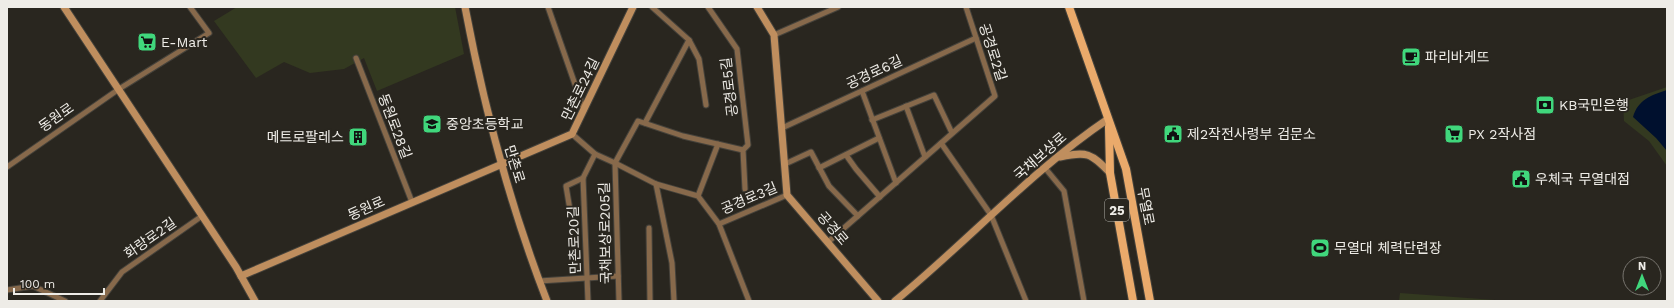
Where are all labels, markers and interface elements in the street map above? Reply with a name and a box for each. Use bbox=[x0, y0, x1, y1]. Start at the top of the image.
street label: 공경로2길 bbox=[976, 21, 1010, 83]
supermarket icon: E-Mart bbox=[136, 31, 158, 53]
place label: E-Mart bbox=[161, 34, 207, 50]
cafe icon: 파리바게뜨 bbox=[1400, 46, 1422, 68]
place label: 파리바게뜨 bbox=[1425, 49, 1490, 65]
street label: 공경로6길 bbox=[843, 52, 905, 92]
street label: 만촌로24길 bbox=[558, 55, 602, 123]
street label: 공경로5길 bbox=[717, 56, 741, 118]
street label: 동원로28길 bbox=[375, 91, 415, 161]
bank icon: KB국민은행 bbox=[1534, 94, 1556, 116]
place label: KB국민은행 bbox=[1559, 97, 1629, 113]
street label: 동원로 bbox=[36, 99, 77, 135]
school or university icon: 중앙초등학교 bbox=[421, 113, 443, 135]
place label: 중앙초등학교 bbox=[446, 116, 523, 132]
public building icon: 제2작전사령부 검문소 bbox=[1162, 123, 1184, 145]
supermarket icon: PX 2작사점 bbox=[1443, 123, 1465, 145]
building icon: 메트로팔레스 bbox=[347, 126, 369, 148]
place label: 제2작전사령부 검문소 bbox=[1187, 126, 1316, 142]
place label: PX 2작사점 bbox=[1468, 126, 1536, 142]
place label: 메트로팔레스 bbox=[267, 129, 344, 145]
street label: 국채보상로 bbox=[1010, 129, 1070, 183]
street label: 만촌로 bbox=[502, 143, 528, 185]
public building icon: 우체국 무열대점 bbox=[1510, 168, 1532, 190]
place label: 우체국 무열대점 bbox=[1535, 171, 1630, 187]
street label: 공경로3길 bbox=[718, 179, 780, 217]
street label: 국채보상로205길 bbox=[596, 182, 614, 284]
street label: 무열로 bbox=[1134, 186, 1158, 227]
street label: 동원로 bbox=[345, 193, 387, 223]
road number: 25 bbox=[1105, 199, 1129, 221]
street label: 만촌로20길 bbox=[565, 206, 583, 274]
street label: 공경로 bbox=[814, 208, 852, 248]
street label: 화랑로2길 bbox=[121, 214, 179, 262]
sports icon: 무열대 체력단련장 bbox=[1309, 237, 1331, 259]
place label: 무열대 체력단련장 bbox=[1334, 240, 1442, 256]
north arrow bbox=[1622, 256, 1662, 296]
text: N bbox=[1638, 260, 1646, 273]
scale bar bbox=[14, 270, 104, 296]
text: 100 m bbox=[20, 277, 55, 291]

